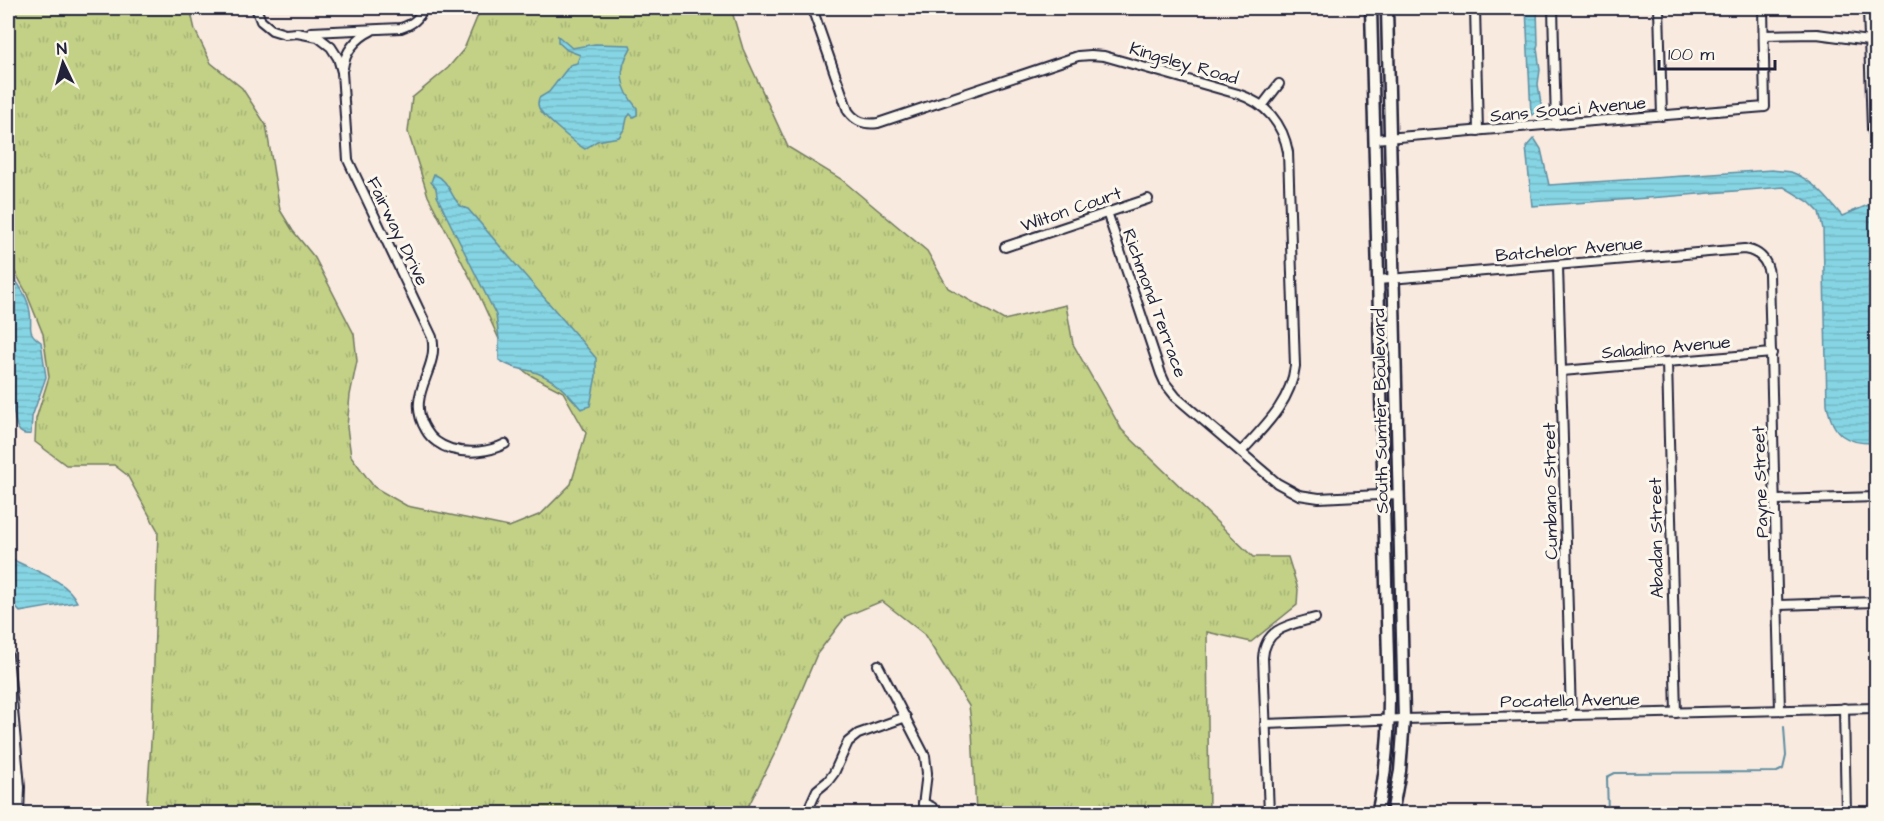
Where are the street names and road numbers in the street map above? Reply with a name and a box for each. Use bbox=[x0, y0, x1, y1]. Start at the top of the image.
street label: Kingsley Road bbox=[1126, 36, 1241, 92]
street label: Sans Souci Avenue bbox=[1489, 90, 1647, 129]
street label: Fairway Drive bbox=[359, 172, 435, 291]
street label: Wilton Court bbox=[1017, 180, 1126, 238]
street label: Richmond Terrace bbox=[1116, 225, 1193, 381]
street label: Batchelor Avenue bbox=[1494, 231, 1644, 268]
street label: South Sumter Boulevard bbox=[1366, 308, 1395, 514]
street label: Saladino Avenue bbox=[1600, 329, 1732, 366]
street label: Cumbano Street bbox=[1537, 422, 1564, 560]
street label: Payne Street bbox=[1746, 425, 1776, 538]
street label: Abadan Street bbox=[1643, 477, 1670, 599]
street label: Pocatella Avenue bbox=[1500, 687, 1640, 714]

